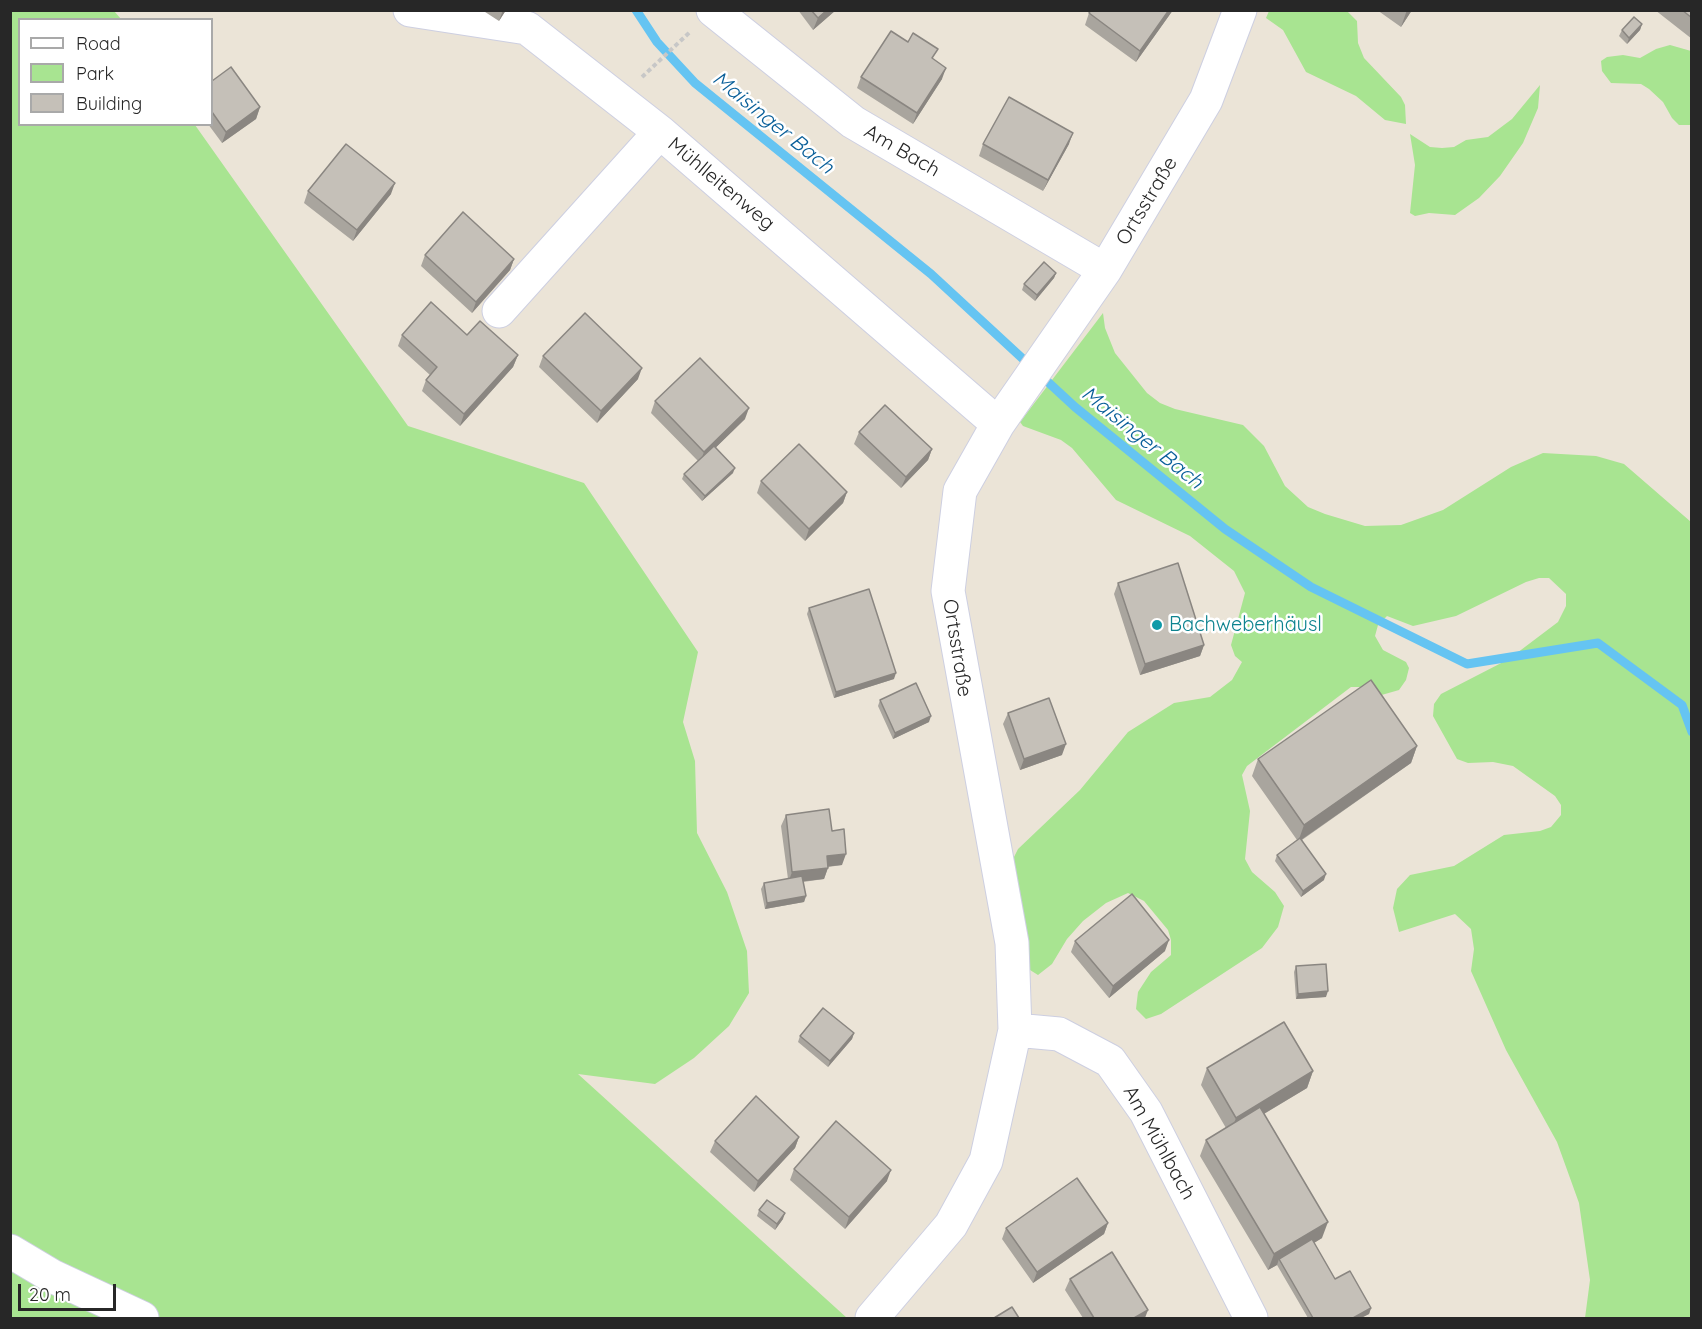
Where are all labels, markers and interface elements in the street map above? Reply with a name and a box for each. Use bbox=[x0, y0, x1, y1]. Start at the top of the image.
legend bbox=[18, 18, 213, 126]
text: Road bbox=[76, 32, 121, 55]
text: Park bbox=[76, 62, 114, 85]
water label: Maisinger Bach bbox=[707, 66, 839, 180]
text: Building bbox=[76, 92, 142, 115]
street label: Am Bach bbox=[860, 120, 944, 182]
street label: Mühlleitenweg bbox=[663, 132, 779, 236]
street label: Ortsstraße bbox=[1111, 153, 1183, 249]
water label: Maisinger Bach bbox=[1076, 381, 1208, 495]
street label: Ortsstraße bbox=[937, 597, 977, 699]
place label: Bachweberhäusl bbox=[1169, 613, 1322, 637]
marker: Bachweberhäusl bbox=[1150, 618, 1164, 632]
street label: Am Mühlbach bbox=[1118, 1082, 1200, 1204]
scale bar bbox=[21, 1272, 118, 1310]
text: 20 m bbox=[29, 1283, 71, 1306]

